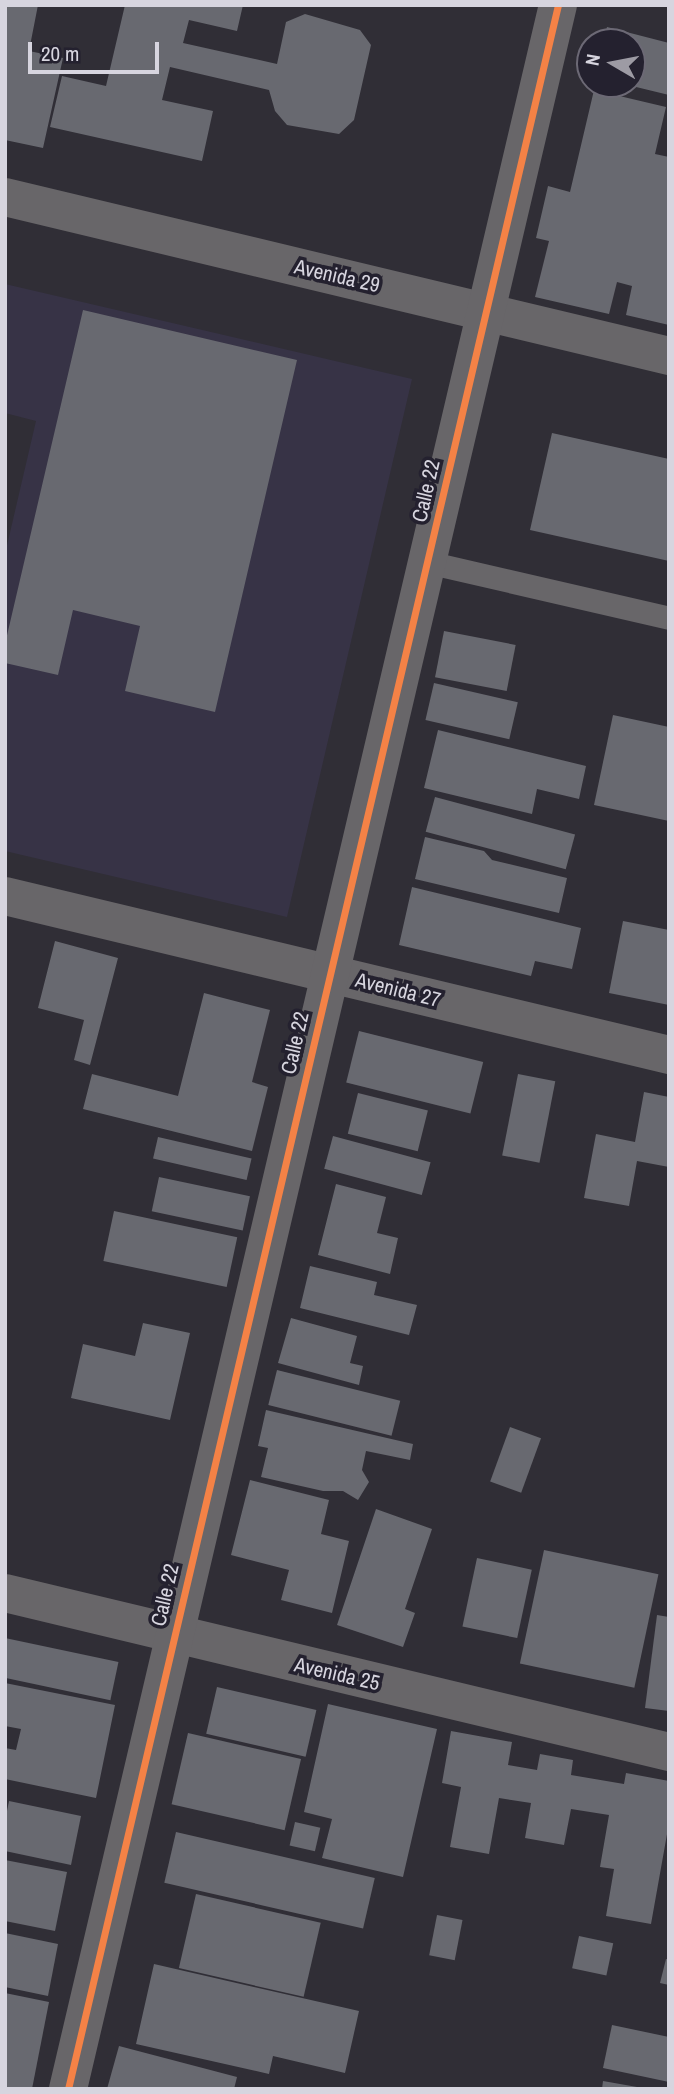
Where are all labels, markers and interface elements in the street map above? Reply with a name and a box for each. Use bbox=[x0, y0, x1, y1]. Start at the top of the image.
scale bar bbox=[32, 28, 163, 72]
north arrow bbox=[576, 28, 646, 98]
text: 20 m bbox=[41, 39, 79, 68]
text: N bbox=[579, 52, 606, 67]
street label: Avenida 29 bbox=[292, 254, 382, 298]
street label: Calle 22 bbox=[407, 457, 445, 525]
street label: Avenida 27 bbox=[353, 967, 443, 1013]
street label: Calle 22 bbox=[276, 1009, 314, 1077]
street label: Calle 22 bbox=[146, 1561, 184, 1629]
street label: Avenida 25 bbox=[292, 1652, 382, 1696]

